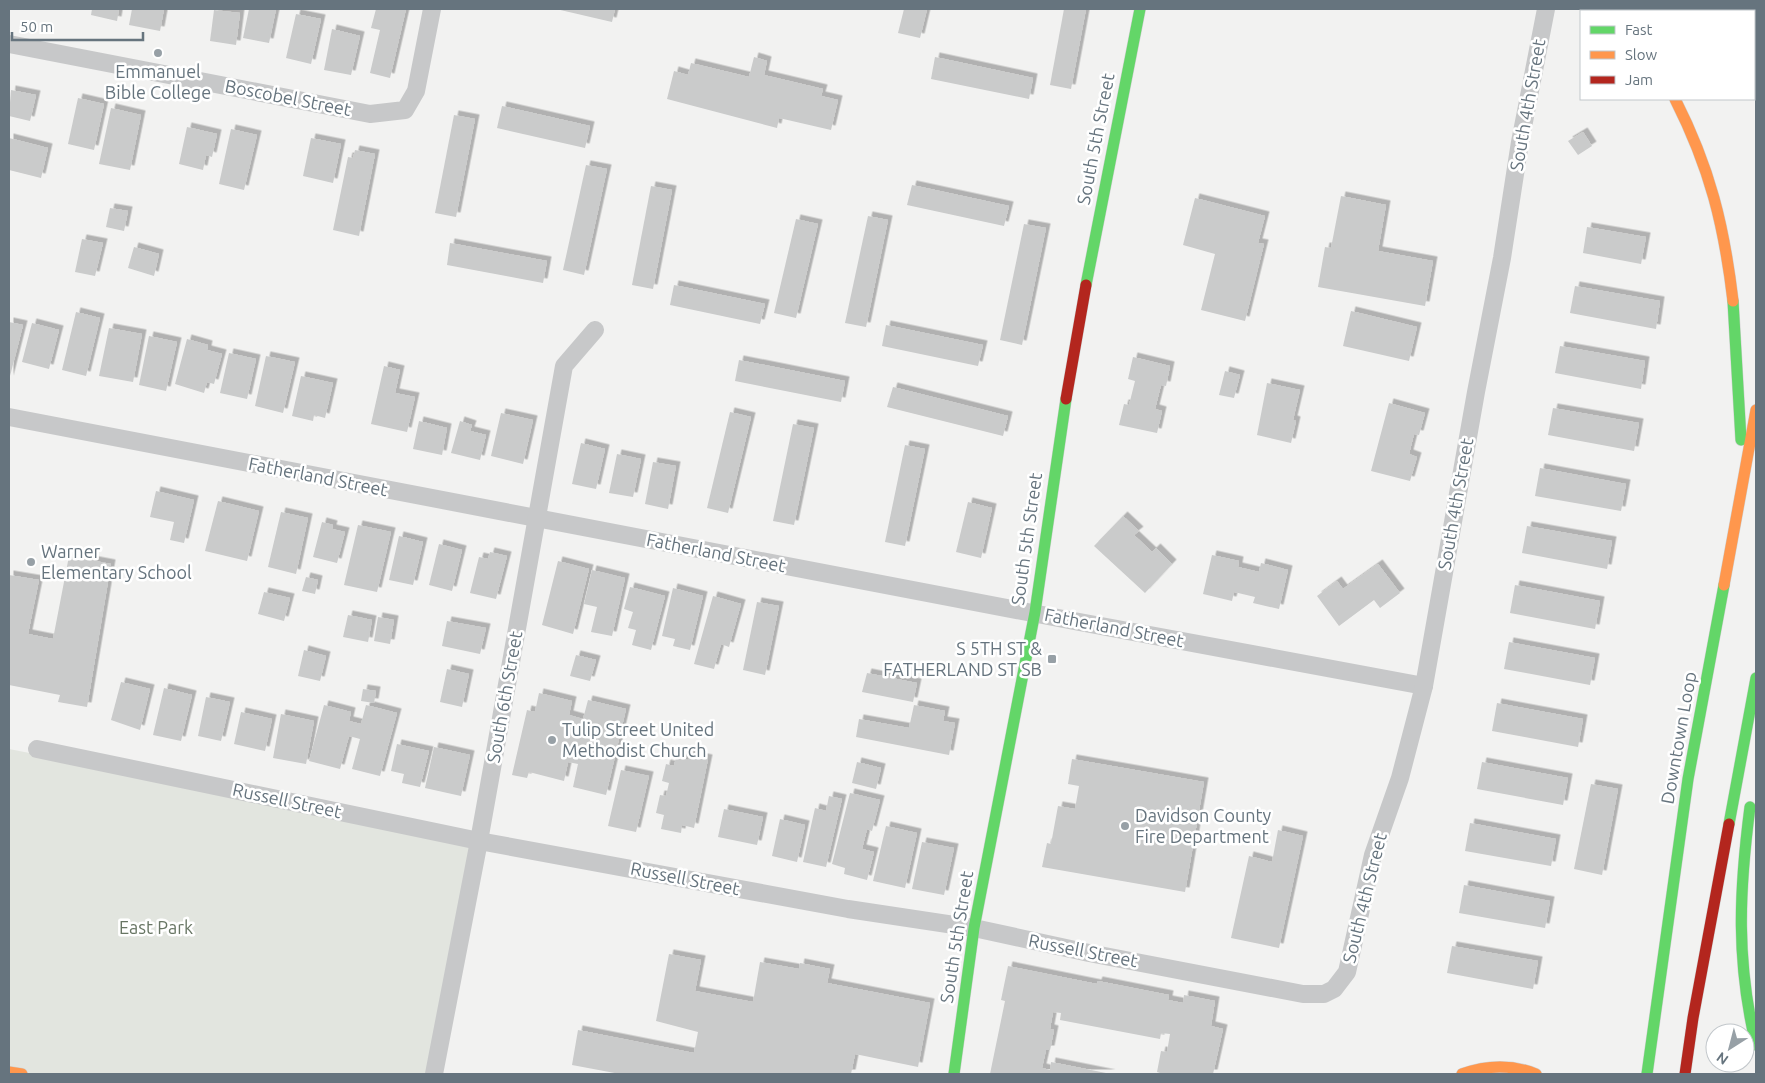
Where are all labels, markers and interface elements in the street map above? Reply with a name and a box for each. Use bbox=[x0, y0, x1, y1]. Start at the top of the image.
scale bar bbox=[12, 10, 144, 42]
legend bbox=[1580, 10, 1755, 100]
text: 50 m bbox=[20, 18, 53, 35]
text: Fast bbox=[1625, 21, 1653, 38]
street label: South 4th Street bbox=[1506, 37, 1548, 172]
text: Slow bbox=[1625, 46, 1658, 63]
marker: Emmanuel Bible College bbox=[152, 47, 164, 59]
place label: Emmanuel Bible College bbox=[105, 61, 211, 102]
street label: South 5th Street bbox=[1072, 71, 1118, 206]
text: Jam bbox=[1625, 71, 1653, 88]
street label: Boscobel Street bbox=[223, 75, 353, 119]
street label: South 4th Street bbox=[1434, 436, 1476, 571]
street label: Fatherland Street bbox=[247, 453, 389, 499]
street label: South 5th Street bbox=[1007, 471, 1045, 606]
street label: Fatherland Street bbox=[645, 529, 787, 575]
place label: Warner Elementary School bbox=[41, 541, 192, 582]
marker: Warner Elementary School bbox=[25, 556, 37, 568]
street label: Fatherland Street bbox=[1043, 604, 1185, 650]
street label: South 6th Street bbox=[483, 629, 525, 764]
place label: S 5TH ST & FATHERLAND ST SB bbox=[883, 638, 1042, 679]
marker: S 5TH ST & FATHERLAND ST SB bbox=[1046, 653, 1058, 665]
street label: Downtown Loop bbox=[1657, 670, 1700, 806]
place label: Tulip Street United Methodist Church bbox=[562, 719, 714, 760]
marker: Tulip Street United Methodist Church bbox=[546, 734, 558, 746]
street label: Russell Street bbox=[231, 779, 344, 821]
place label: Davidson County Fire Department bbox=[1135, 805, 1272, 846]
marker: Davidson County Fire Department bbox=[1119, 820, 1131, 832]
street label: South 4th Street bbox=[1338, 831, 1390, 965]
street label: Russell Street bbox=[629, 858, 742, 898]
street label: South 5th Street bbox=[936, 869, 976, 1004]
park label: East Park bbox=[119, 917, 193, 937]
street label: Russell Street bbox=[1027, 930, 1140, 970]
north arrow bbox=[1705, 1023, 1755, 1073]
text: N bbox=[1713, 1049, 1731, 1068]

